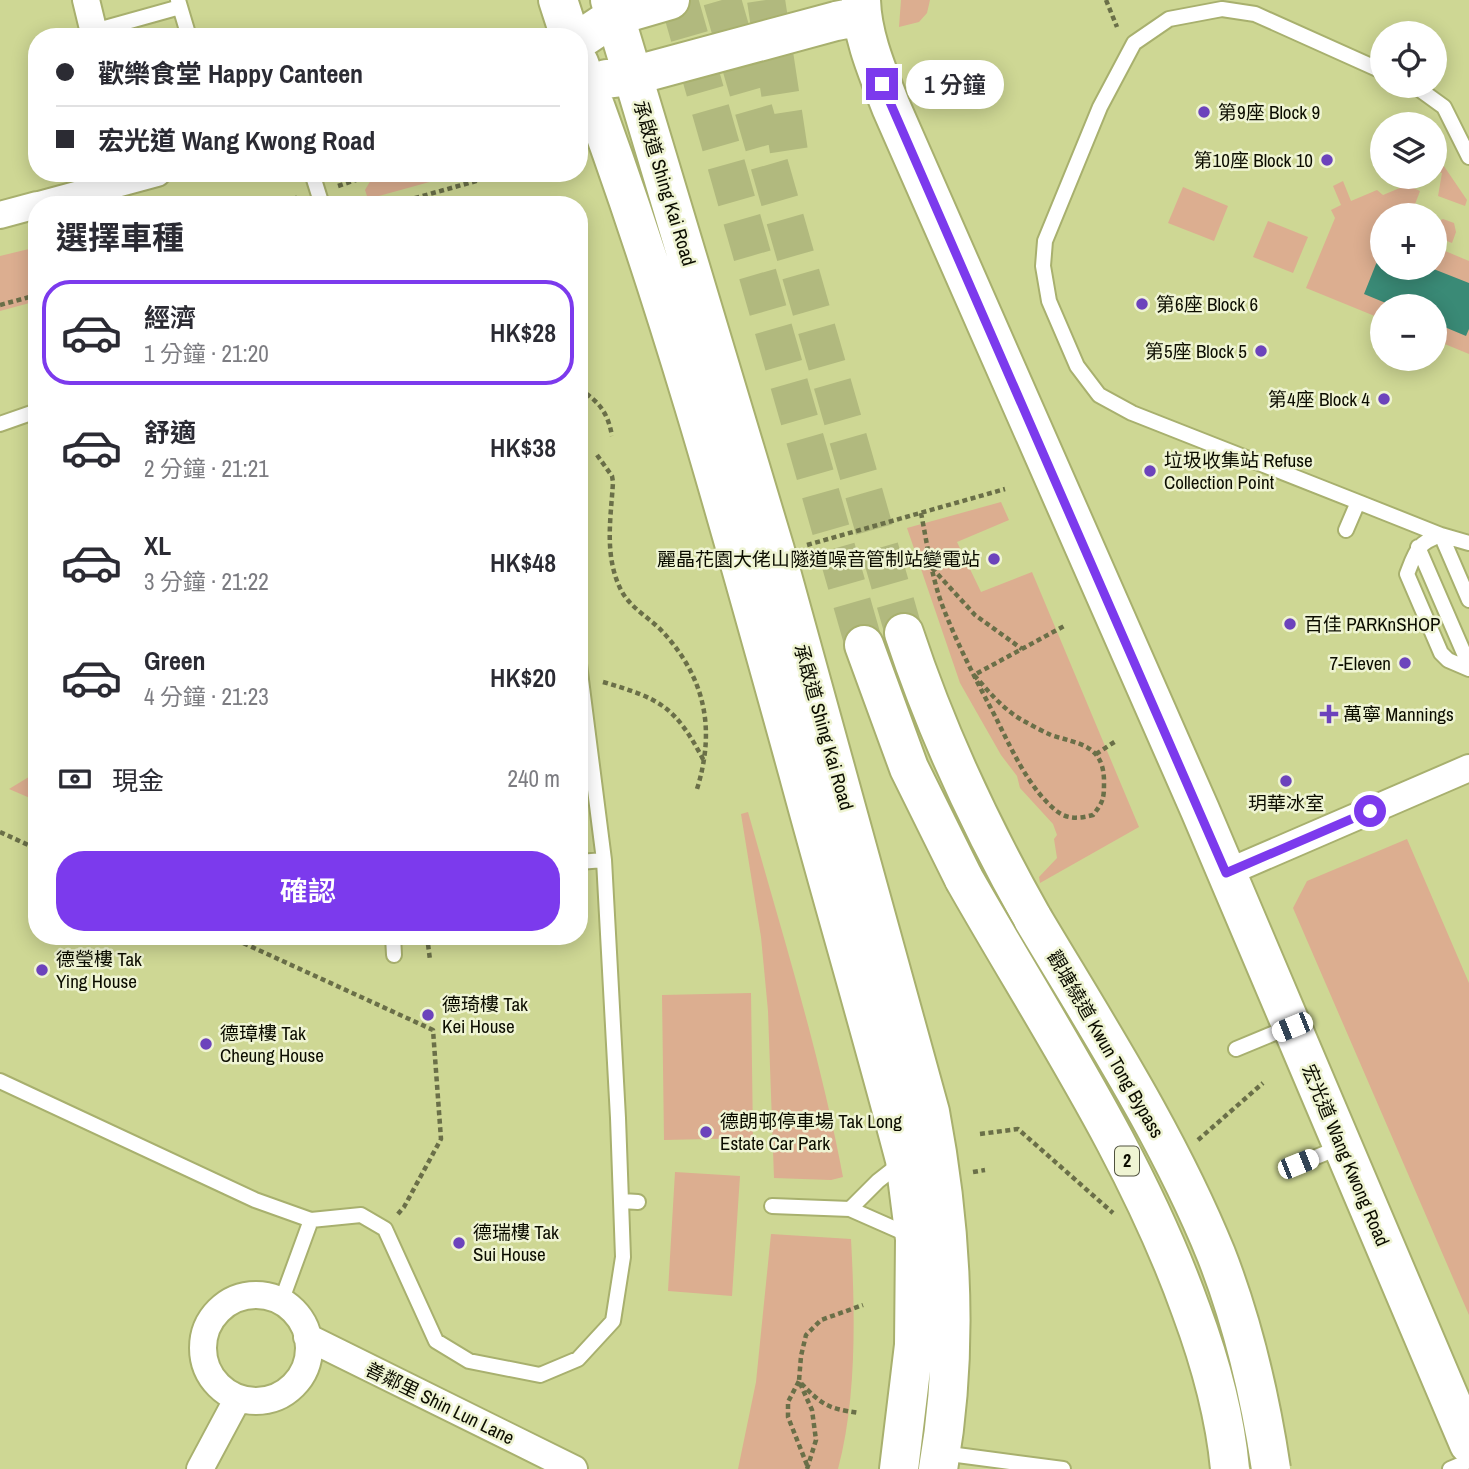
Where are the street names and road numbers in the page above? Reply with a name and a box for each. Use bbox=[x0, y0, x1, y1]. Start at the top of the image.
street label: 承啟道 Shing Kai Road bbox=[628, 97, 702, 269]
street label: 承啟道 Shing Kai Road bbox=[788, 641, 860, 813]
street label: 觀塘繞道 Kwun Tong Bypass bbox=[1042, 945, 1171, 1143]
street label: 宏光道 Wang Kwong Road bbox=[1296, 1060, 1396, 1250]
road number: 2 bbox=[1115, 1146, 1139, 1176]
street label: 善鄰里 Shin Lun Lane bbox=[361, 1356, 519, 1450]

